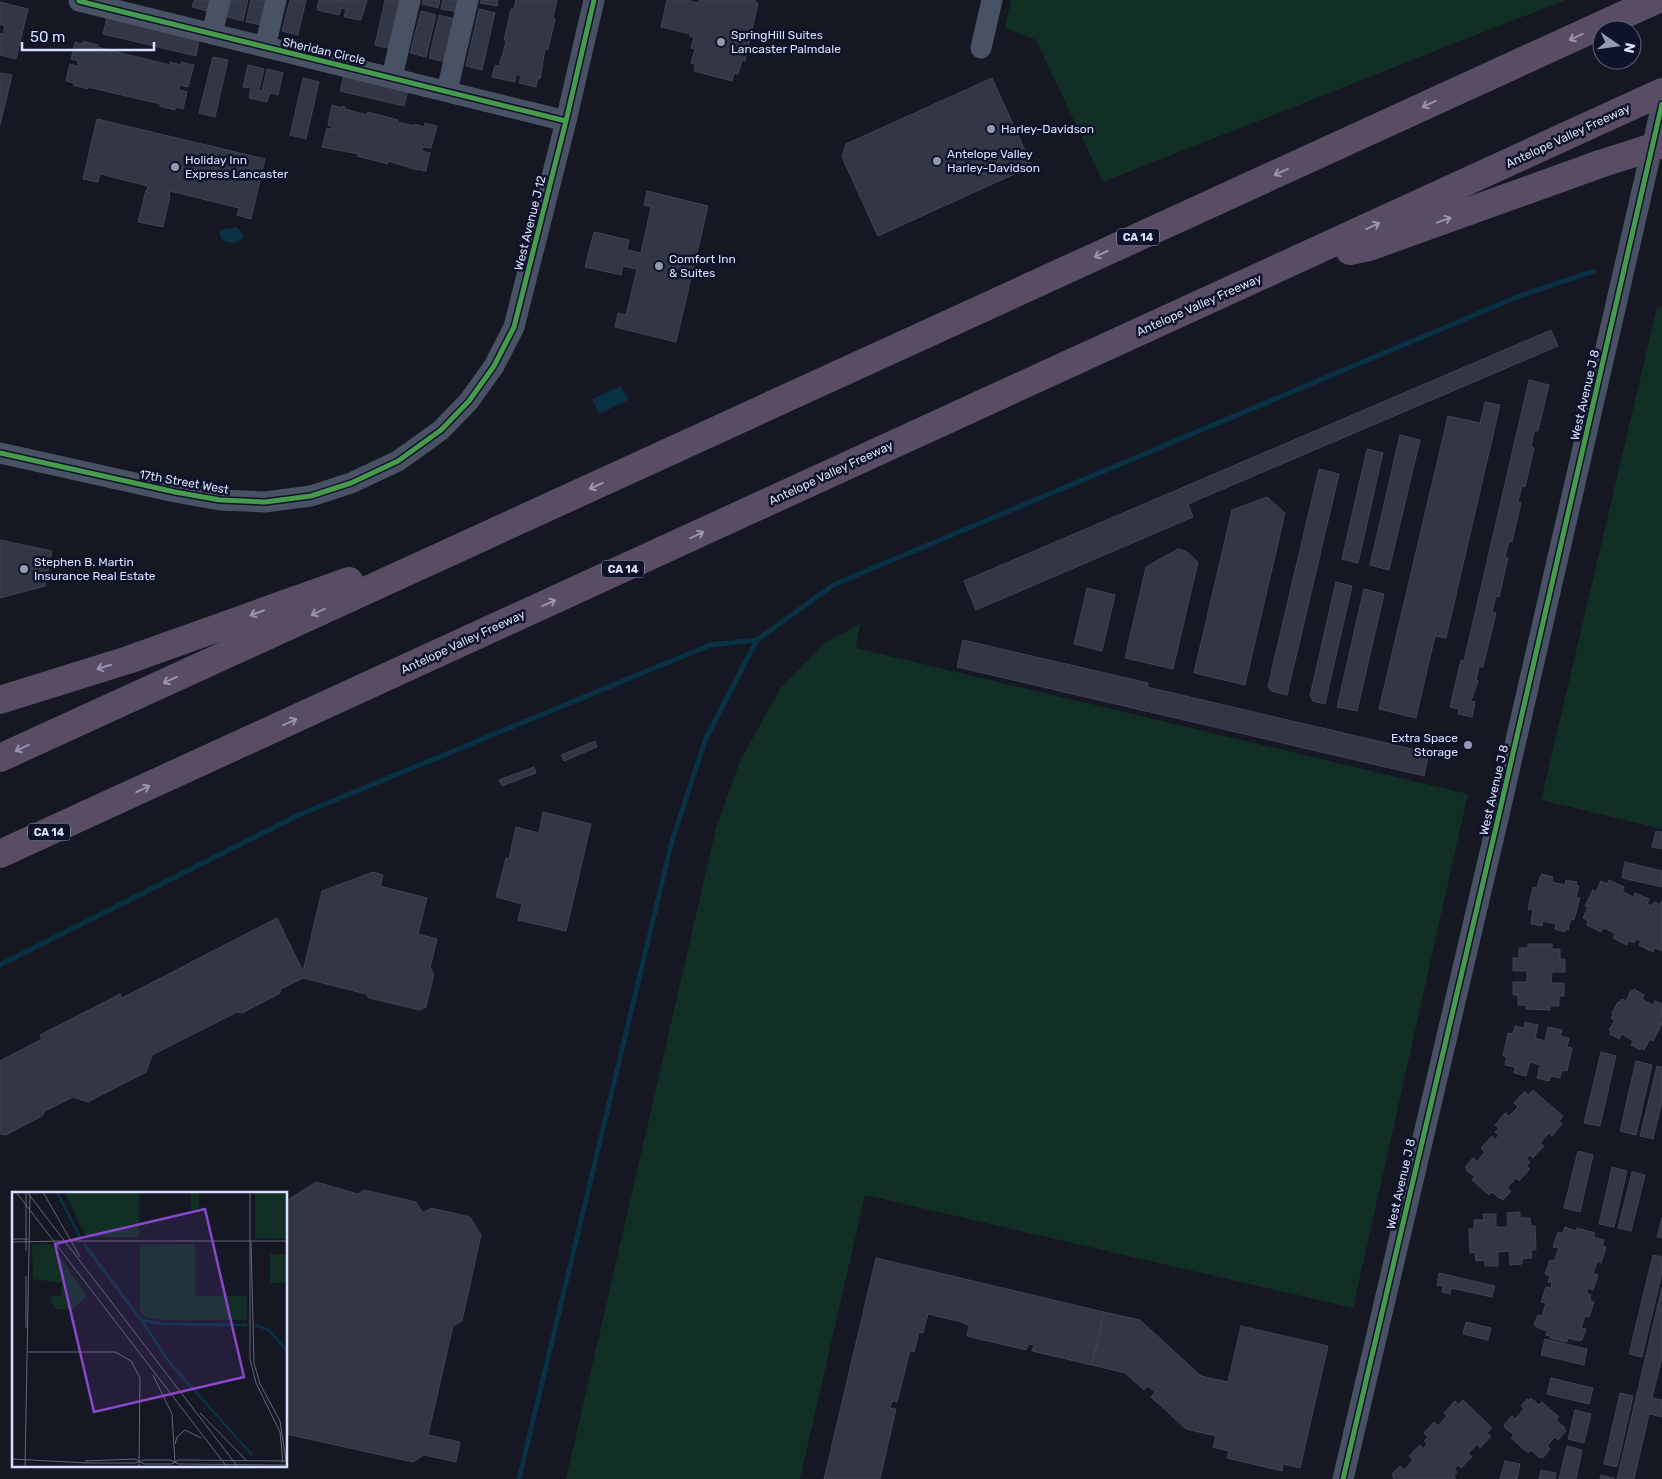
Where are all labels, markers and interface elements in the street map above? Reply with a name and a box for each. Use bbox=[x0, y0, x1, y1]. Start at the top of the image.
scale bar bbox=[22, 20, 155, 52]
north arrow bbox=[1592, 20, 1642, 70]
text: 50 m bbox=[30, 28, 65, 46]
place label: SpringHill Suites Lancaster Palmdale bbox=[731, 28, 841, 56]
one-way arrow bbox=[1569, 32, 1584, 42]
street label: Sheridan Circle bbox=[281, 35, 367, 67]
marker: SpringHill Suites Lancaster Palmdale bbox=[715, 36, 727, 48]
text: N bbox=[1620, 41, 1639, 55]
one-way arrow bbox=[1422, 100, 1437, 110]
street label: Antelope Valley Freeway bbox=[1504, 101, 1633, 171]
place label: Harley-Davidson bbox=[1001, 122, 1094, 136]
marker: Harley-Davidson bbox=[985, 123, 997, 135]
place label: Antelope Valley Harley-Davidson bbox=[947, 147, 1040, 175]
place label: Holiday Inn Express Lancaster bbox=[185, 153, 289, 181]
marker: Antelope Valley Harley-Davidson bbox=[931, 155, 943, 167]
marker: Holiday Inn Express Lancaster bbox=[169, 161, 181, 173]
one-way arrow bbox=[1274, 168, 1289, 178]
street label: West Avenue J 12 bbox=[511, 174, 549, 272]
one-way arrow bbox=[1436, 215, 1452, 224]
one-way arrow bbox=[1365, 220, 1380, 230]
road number: CA 14 bbox=[1117, 228, 1159, 246]
one-way arrow bbox=[1094, 250, 1109, 260]
place label: Comfort Inn & Suites bbox=[669, 252, 736, 280]
marker: Comfort Inn & Suites bbox=[653, 260, 665, 272]
street label: Antelope Valley Freeway bbox=[1134, 271, 1264, 339]
street label: West Avenue J 8 bbox=[1568, 348, 1602, 442]
street label: Antelope Valley Freeway bbox=[767, 438, 896, 508]
street label: 17th Street West bbox=[138, 467, 230, 497]
one-way arrow bbox=[589, 481, 604, 491]
one-way arrow bbox=[689, 530, 704, 539]
place label: Stephen B. Martin Insurance Real Estate bbox=[34, 555, 156, 583]
road number: CA 14 bbox=[602, 560, 644, 578]
marker: Stephen B. Martin Insurance Real Estate bbox=[18, 563, 30, 575]
one-way arrow bbox=[541, 597, 556, 607]
street label: Antelope Valley Freeway bbox=[399, 607, 528, 677]
one-way arrow bbox=[311, 608, 326, 618]
one-way arrow bbox=[250, 609, 265, 618]
one-way arrow bbox=[96, 663, 112, 673]
one-way arrow bbox=[163, 676, 178, 685]
one-way arrow bbox=[282, 716, 297, 726]
place label: Extra Space Storage bbox=[1391, 731, 1458, 759]
marker: Extra Space Storage bbox=[1462, 739, 1474, 751]
street label: West Avenue J 8 bbox=[1477, 743, 1511, 837]
one-way arrow bbox=[15, 744, 30, 753]
one-way arrow bbox=[135, 784, 150, 794]
road number: CA 14 bbox=[28, 824, 70, 840]
street label: West Avenue J 8 bbox=[1384, 1137, 1418, 1231]
inset map bbox=[12, 1192, 288, 1466]

